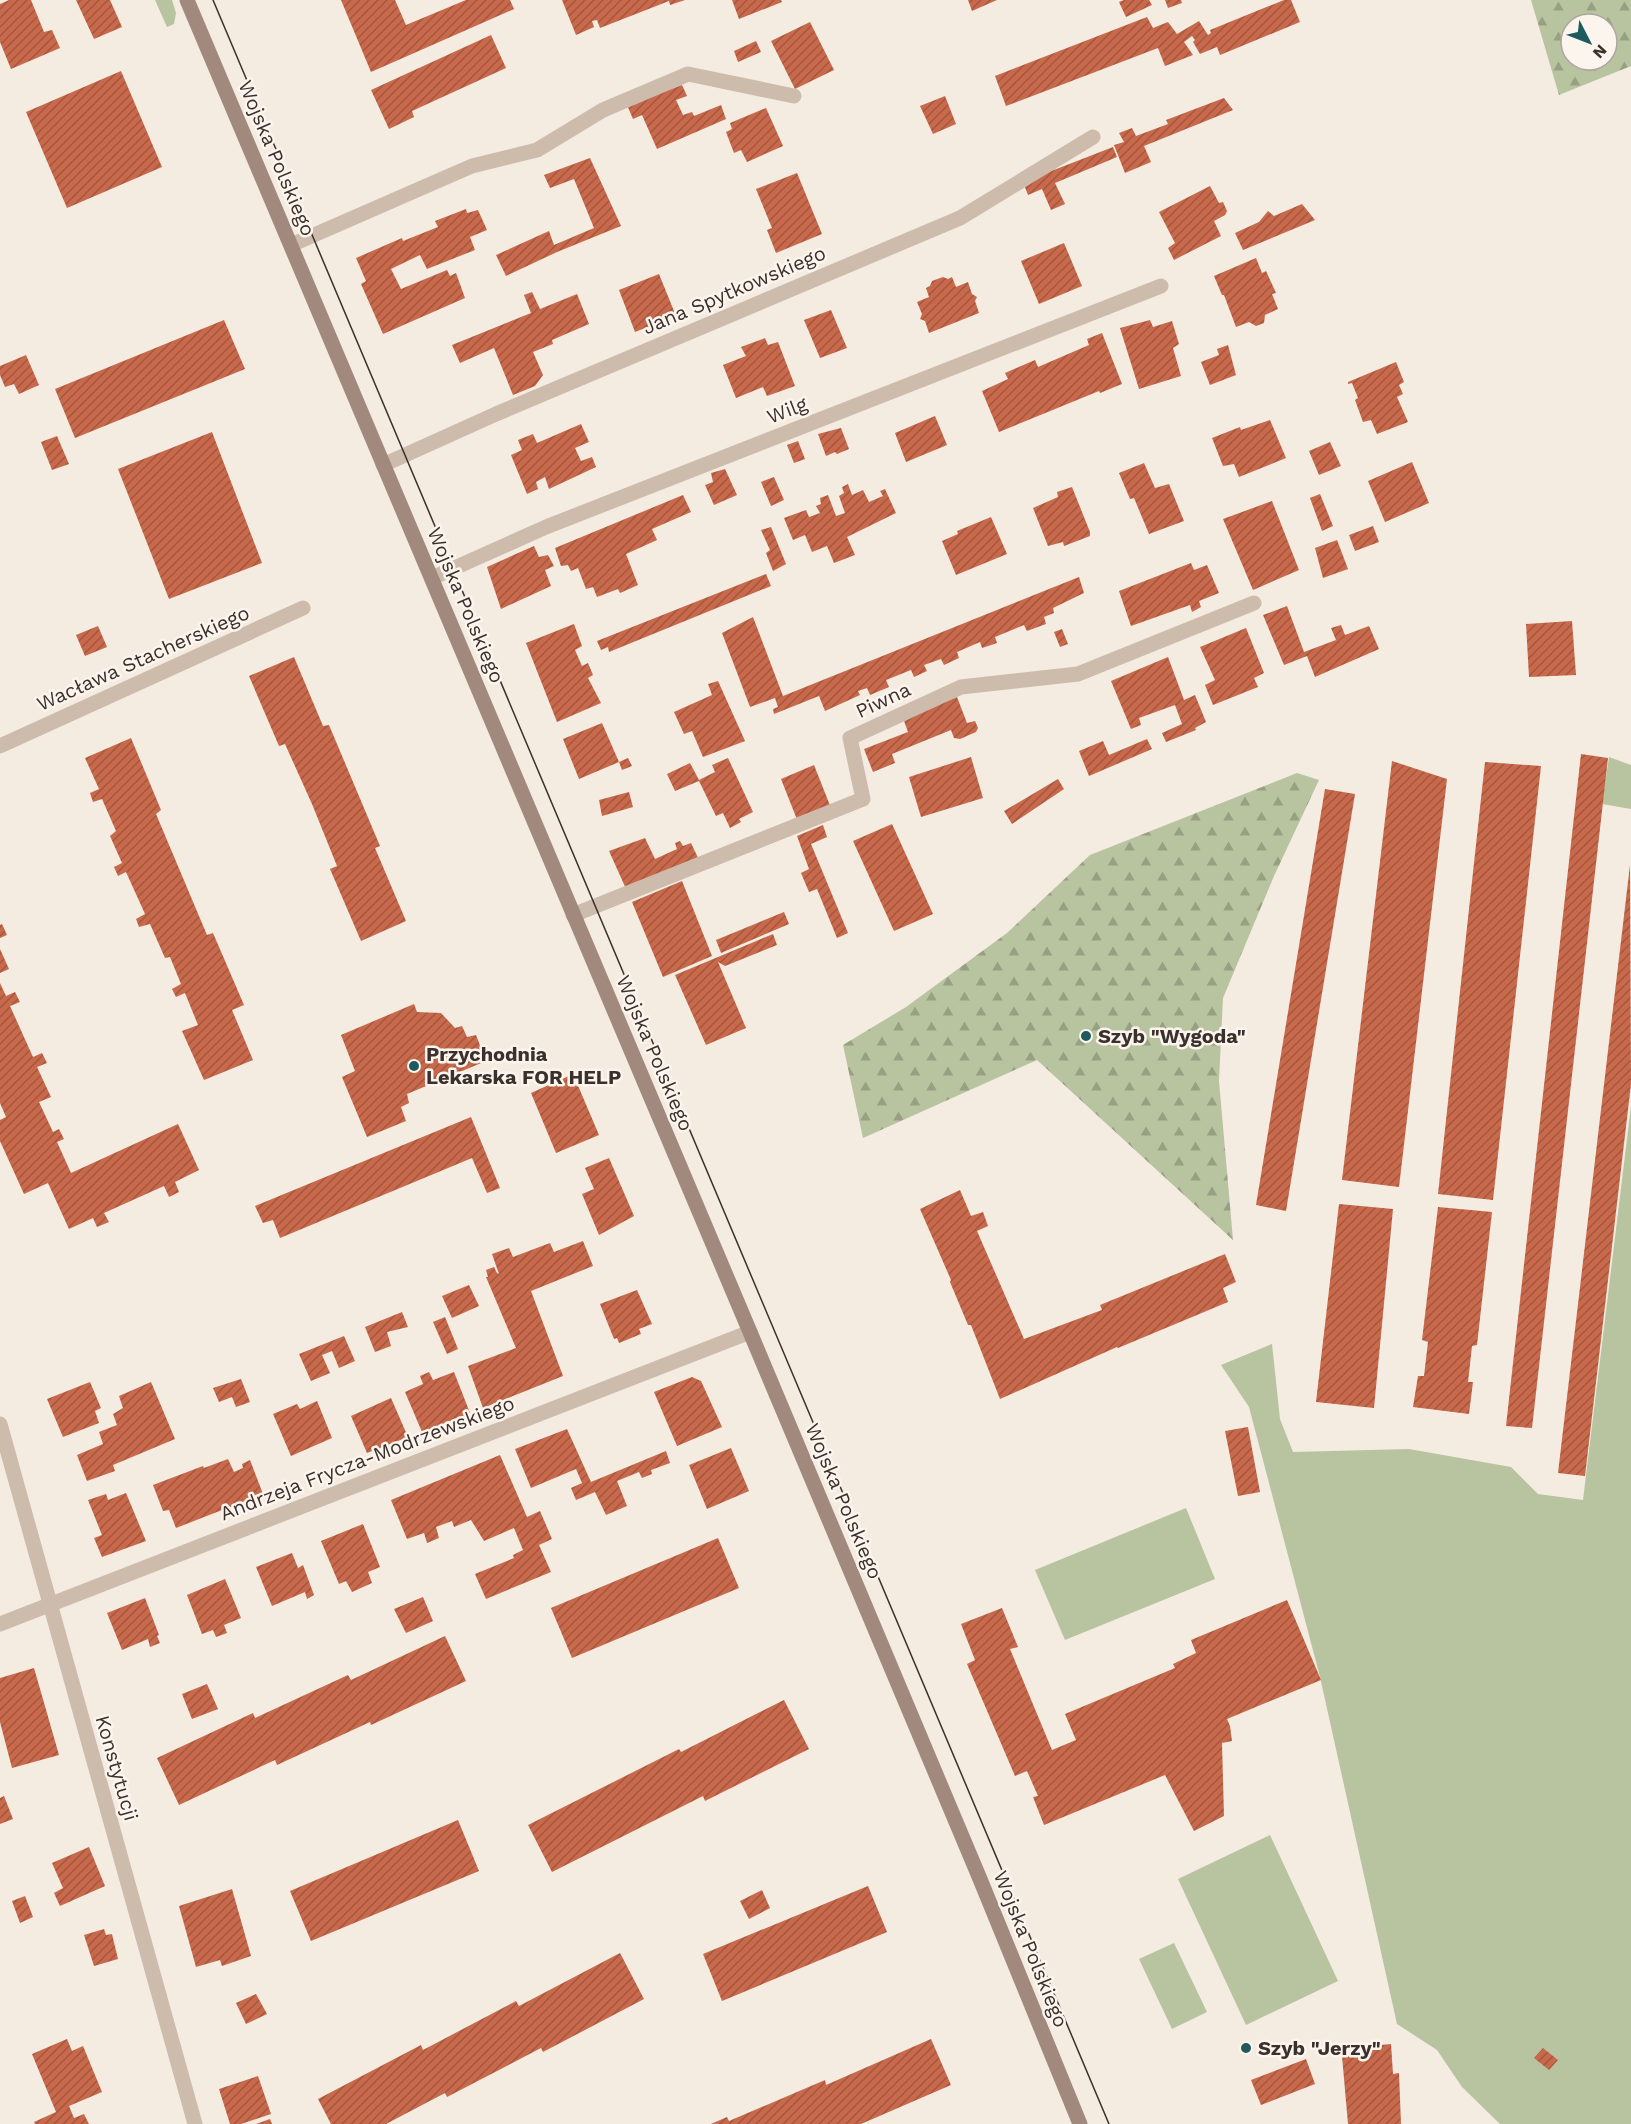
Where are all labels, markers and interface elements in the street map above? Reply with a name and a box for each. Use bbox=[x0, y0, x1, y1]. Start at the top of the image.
north arrow bbox=[1559, 12, 1619, 72]
text: N bbox=[1589, 41, 1611, 62]
street label: Wojska Polskiego bbox=[233, 77, 321, 239]
street label: Jana Spytkowskiego bbox=[639, 241, 829, 339]
street label: Wilg bbox=[763, 391, 811, 429]
street label: Wojska Polskiego bbox=[422, 524, 510, 686]
street label: Wacława Stacherskiego bbox=[33, 600, 253, 716]
street label: Piwna bbox=[852, 677, 914, 723]
street label: Wojska Polskiego bbox=[611, 972, 699, 1134]
place label: Szyb "Wygoda" bbox=[1098, 1024, 1246, 1048]
marker: Szyb "Wygoda" bbox=[1079, 1029, 1093, 1043]
place label: Przychodnia Lekarska FOR HELP bbox=[426, 1042, 621, 1089]
marker: Przychodnia Lekarska FOR HELP bbox=[407, 1059, 421, 1073]
street label: Andrzeja Frycza-Modrzewskiego bbox=[216, 1391, 518, 1525]
street label: Wojska Polskiego bbox=[800, 1420, 888, 1582]
street label: Konstytucji bbox=[91, 1713, 143, 1823]
street label: Wojska Polskiego bbox=[989, 1867, 1073, 2031]
place label: Szyb "Jerzy" bbox=[1258, 2036, 1381, 2060]
marker: Szyb "Jerzy" bbox=[1239, 2041, 1253, 2055]

